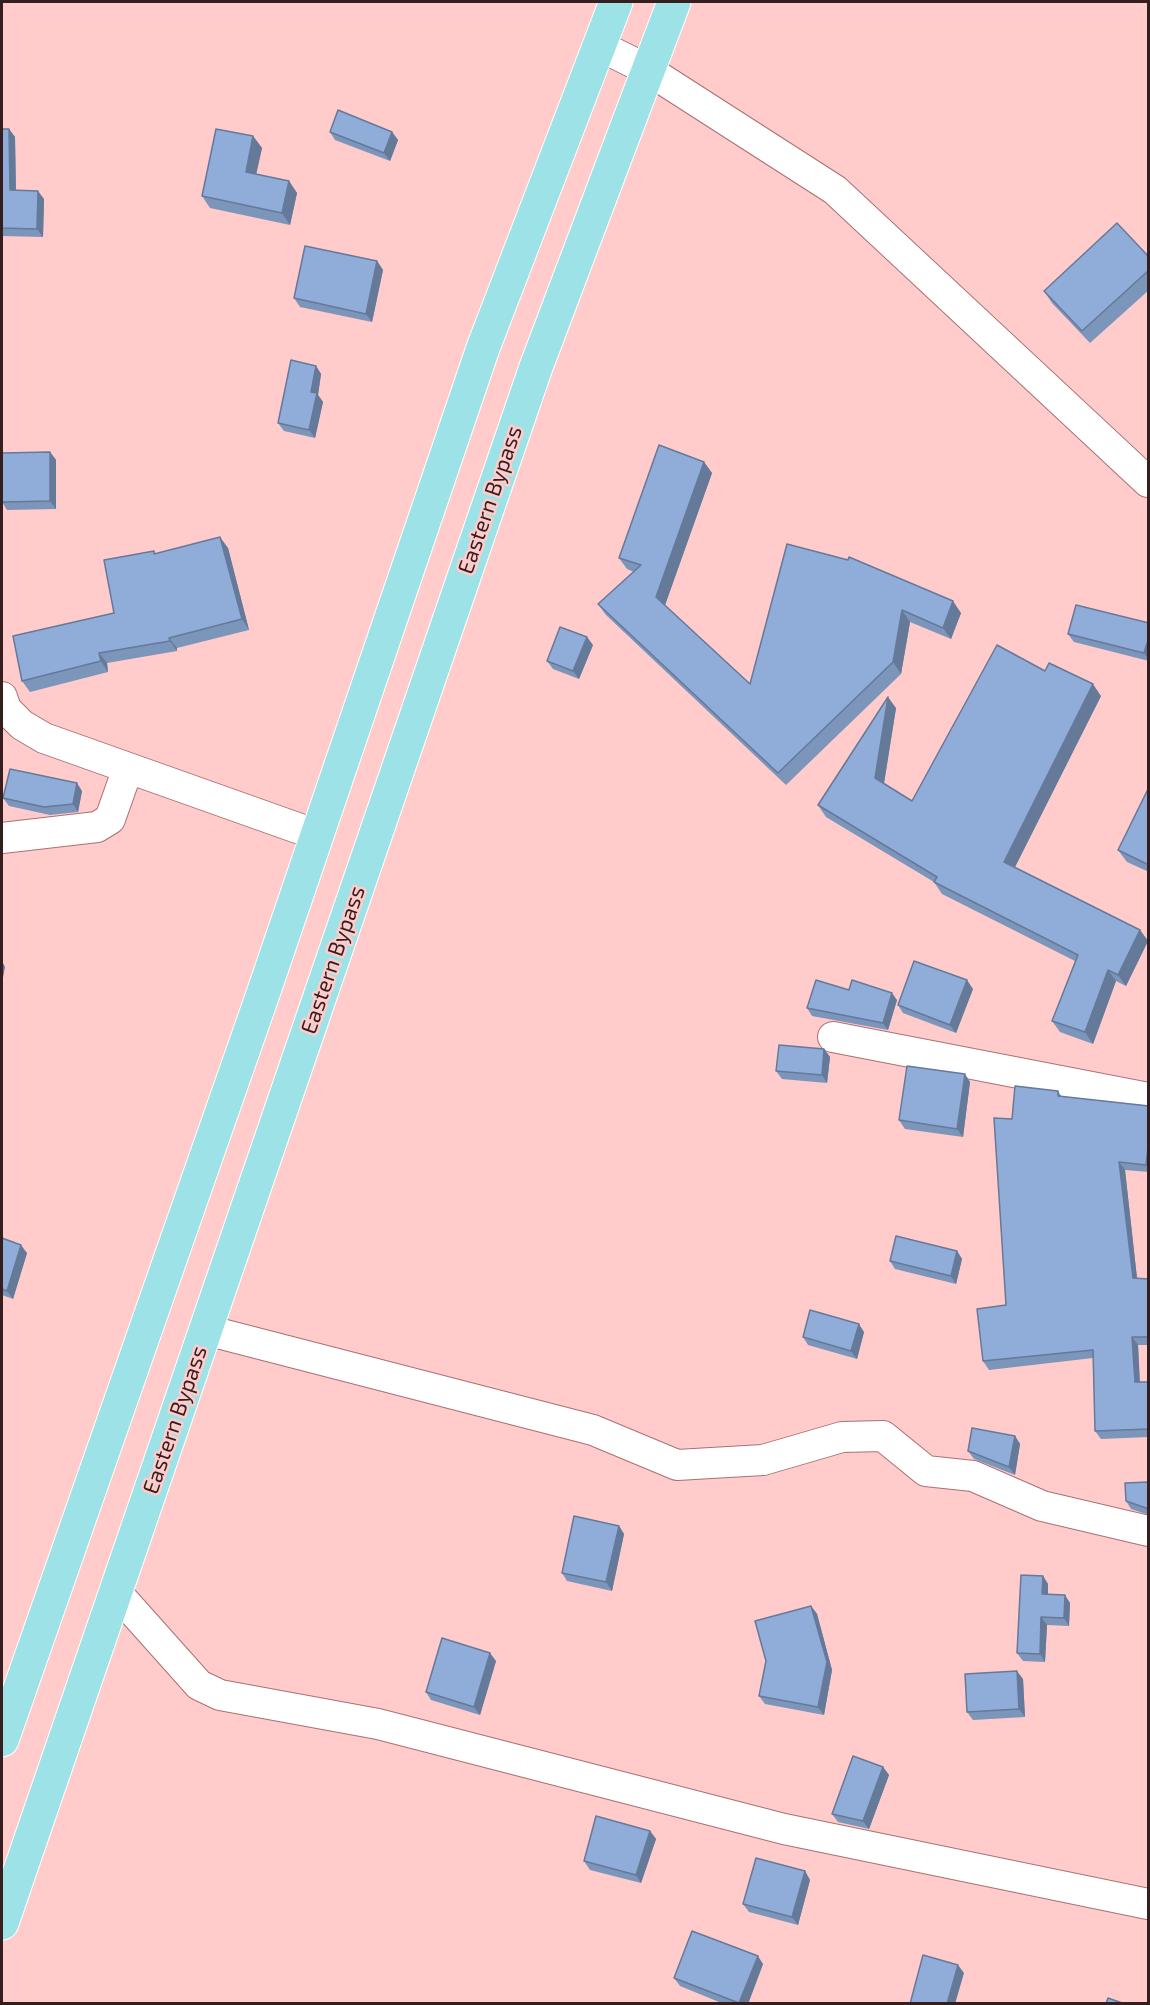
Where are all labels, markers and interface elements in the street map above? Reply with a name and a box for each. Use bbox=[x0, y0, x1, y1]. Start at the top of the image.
street label: Eastern Bypass bbox=[452, 423, 528, 577]
street label: Eastern Bypass bbox=[295, 883, 371, 1037]
street label: Eastern Bypass bbox=[137, 1343, 213, 1497]

